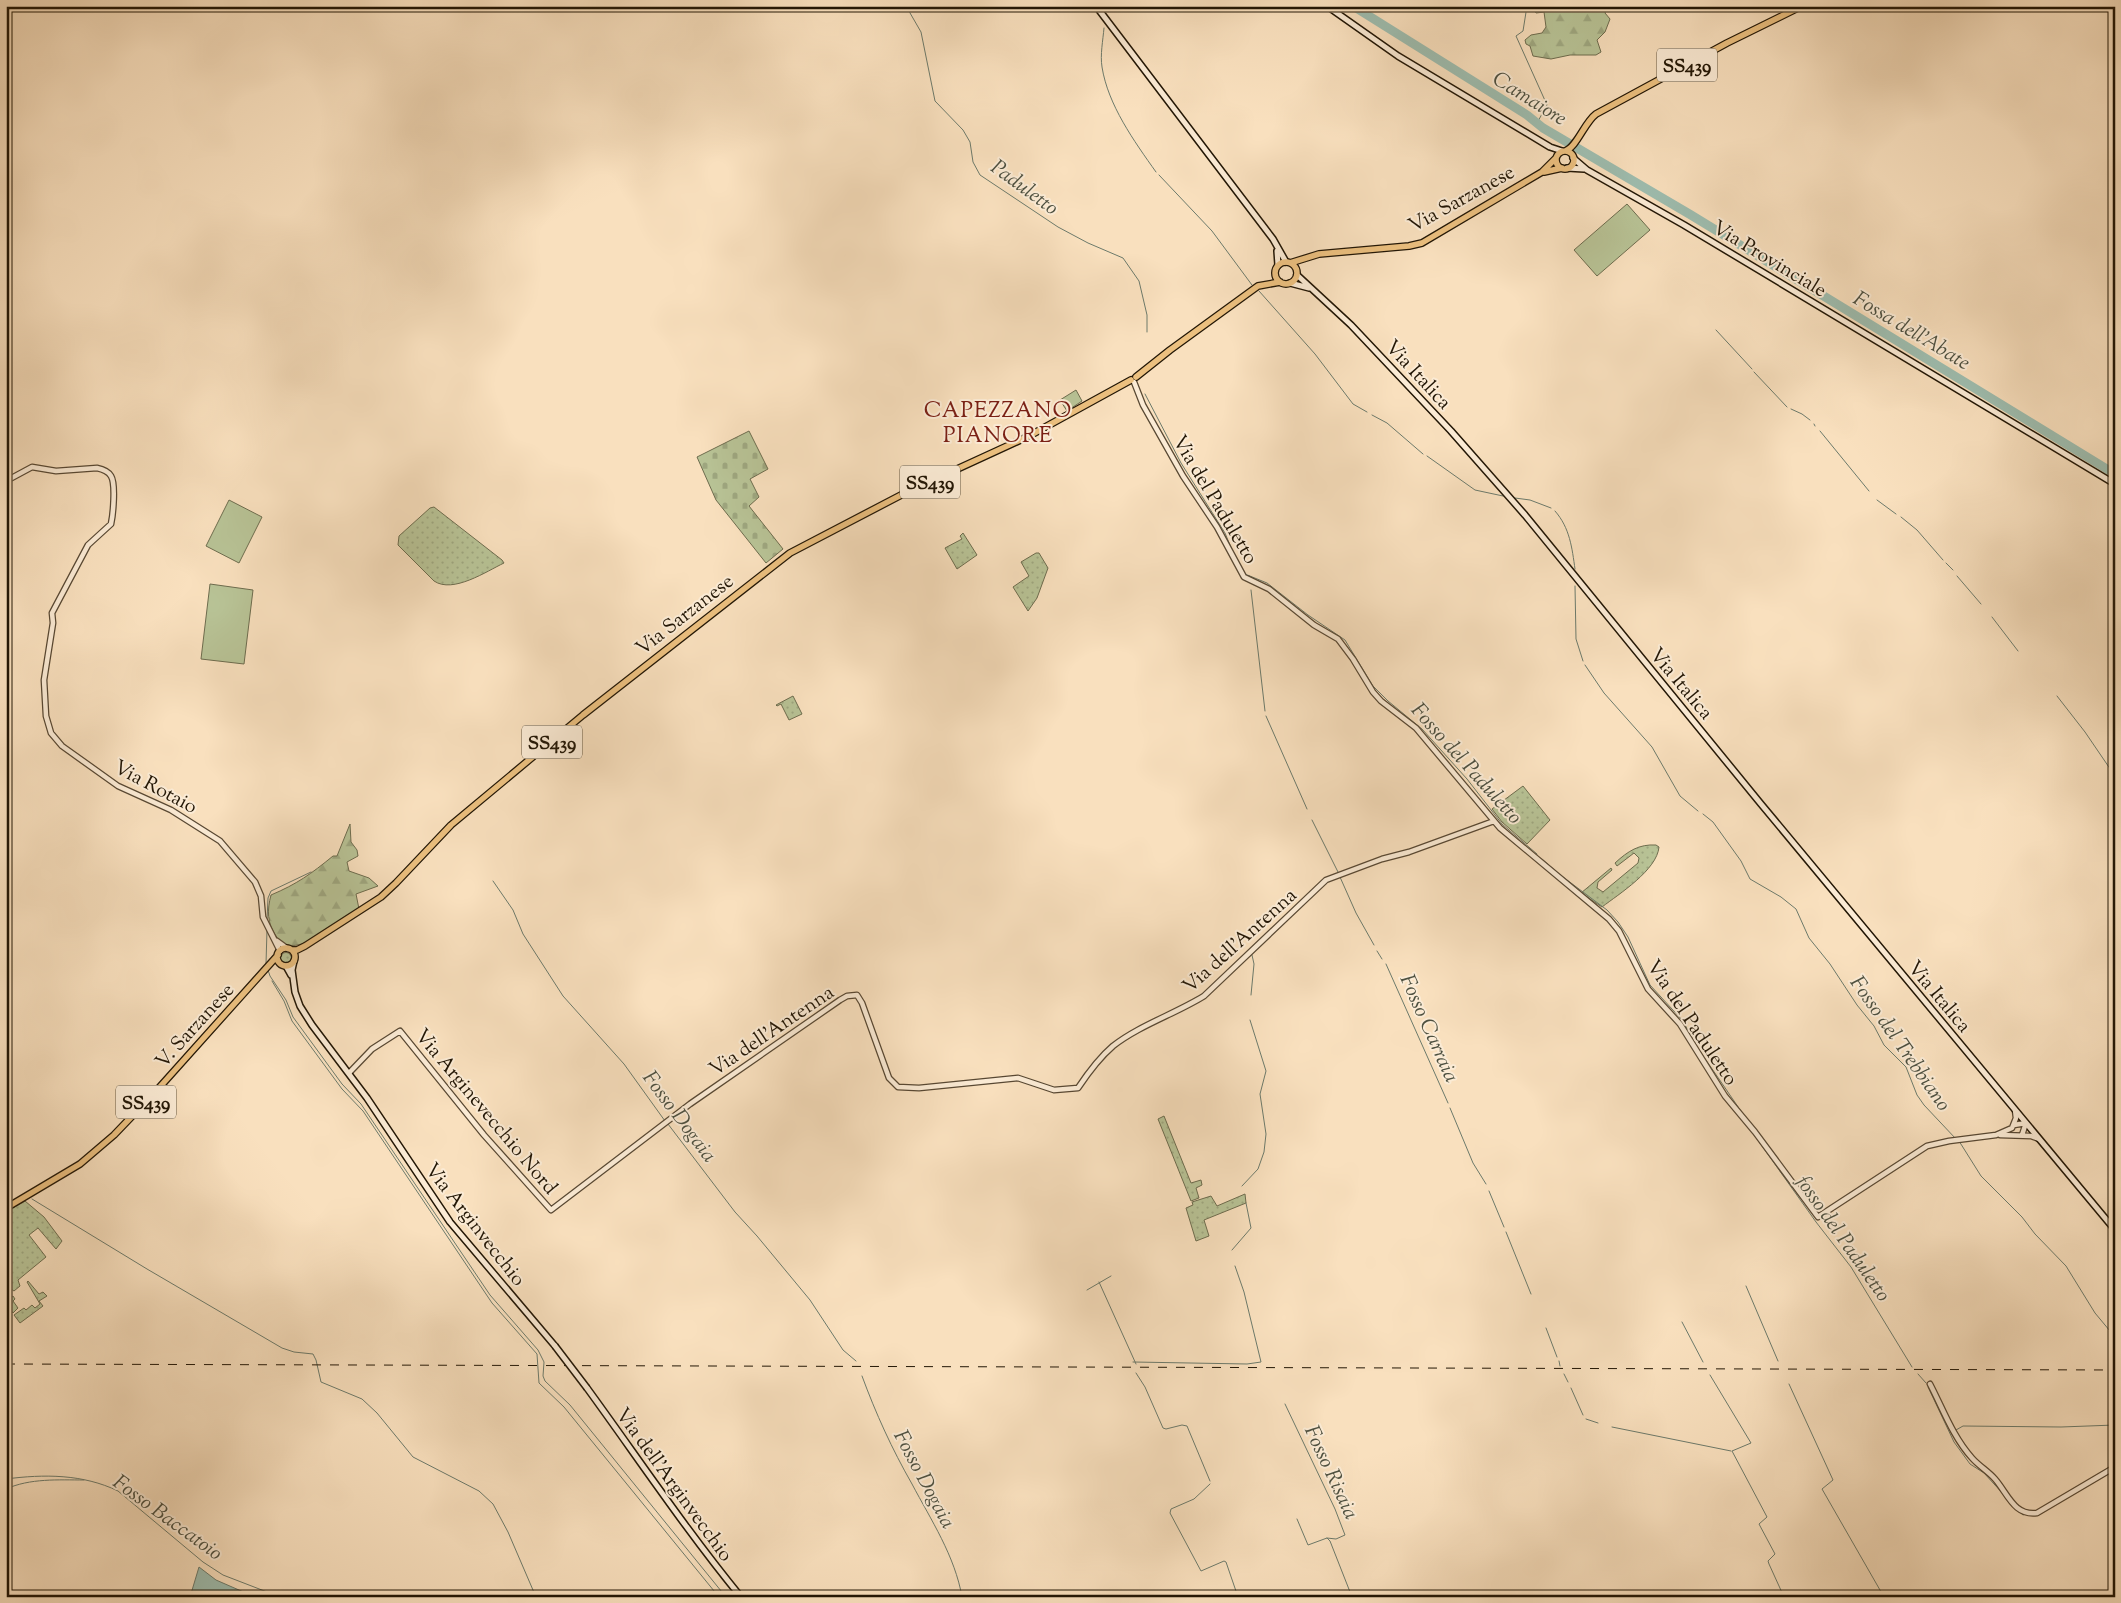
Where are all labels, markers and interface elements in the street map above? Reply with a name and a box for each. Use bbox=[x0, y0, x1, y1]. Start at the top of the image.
road number: SS439 bbox=[1657, 48, 1717, 82]
water label: Camaiore bbox=[1486, 65, 1572, 134]
water label: Paduletto bbox=[984, 154, 1064, 224]
street label: Via Sarzanese bbox=[1404, 159, 1521, 241]
street label: Via Provinciale bbox=[1706, 214, 1832, 306]
water label: Fossa dell'Abate bbox=[1847, 285, 1975, 379]
street label: Via Italica bbox=[1377, 334, 1457, 417]
district label: CAPEZZANO PIANORE bbox=[924, 396, 1072, 453]
street label: Via del Paduletto bbox=[1164, 430, 1264, 570]
road number: SS439 bbox=[900, 466, 960, 498]
street label: Via Sarzanese bbox=[630, 568, 741, 664]
street label: Via Italica bbox=[1641, 642, 1719, 727]
water label: Fosso del Paduletto bbox=[1403, 697, 1528, 832]
road number: SS439 bbox=[522, 726, 582, 759]
street label: Via Rotaio bbox=[108, 754, 202, 822]
street label: Via dell'Antenna bbox=[1177, 882, 1304, 1001]
street label: Via del Paduletto bbox=[1638, 955, 1744, 1092]
street label: Via Italica bbox=[1899, 955, 1977, 1040]
water label: Fosso Carraia bbox=[1391, 970, 1465, 1088]
water label: Fosso del Trebbiano bbox=[1841, 970, 1957, 1118]
street label: V. Sarzanese bbox=[150, 978, 242, 1076]
street label: Via dell'Antenna bbox=[704, 979, 841, 1085]
street label: Via Arginevecchio Nord bbox=[407, 1023, 563, 1202]
water label: Fosso Dogaia bbox=[634, 1065, 723, 1169]
road number: SS439 bbox=[116, 1086, 176, 1118]
street label: Via Arginvecchio bbox=[417, 1158, 532, 1293]
water label: fosso del Paduletto bbox=[1787, 1169, 1897, 1308]
street label: Via dell'Arginvecchio bbox=[607, 1403, 739, 1568]
water label: Fosso Risaia bbox=[1295, 1421, 1365, 1525]
water label: Fosso Dogaia bbox=[885, 1425, 962, 1535]
water label: Fosso Baccatoio bbox=[106, 1468, 228, 1569]

